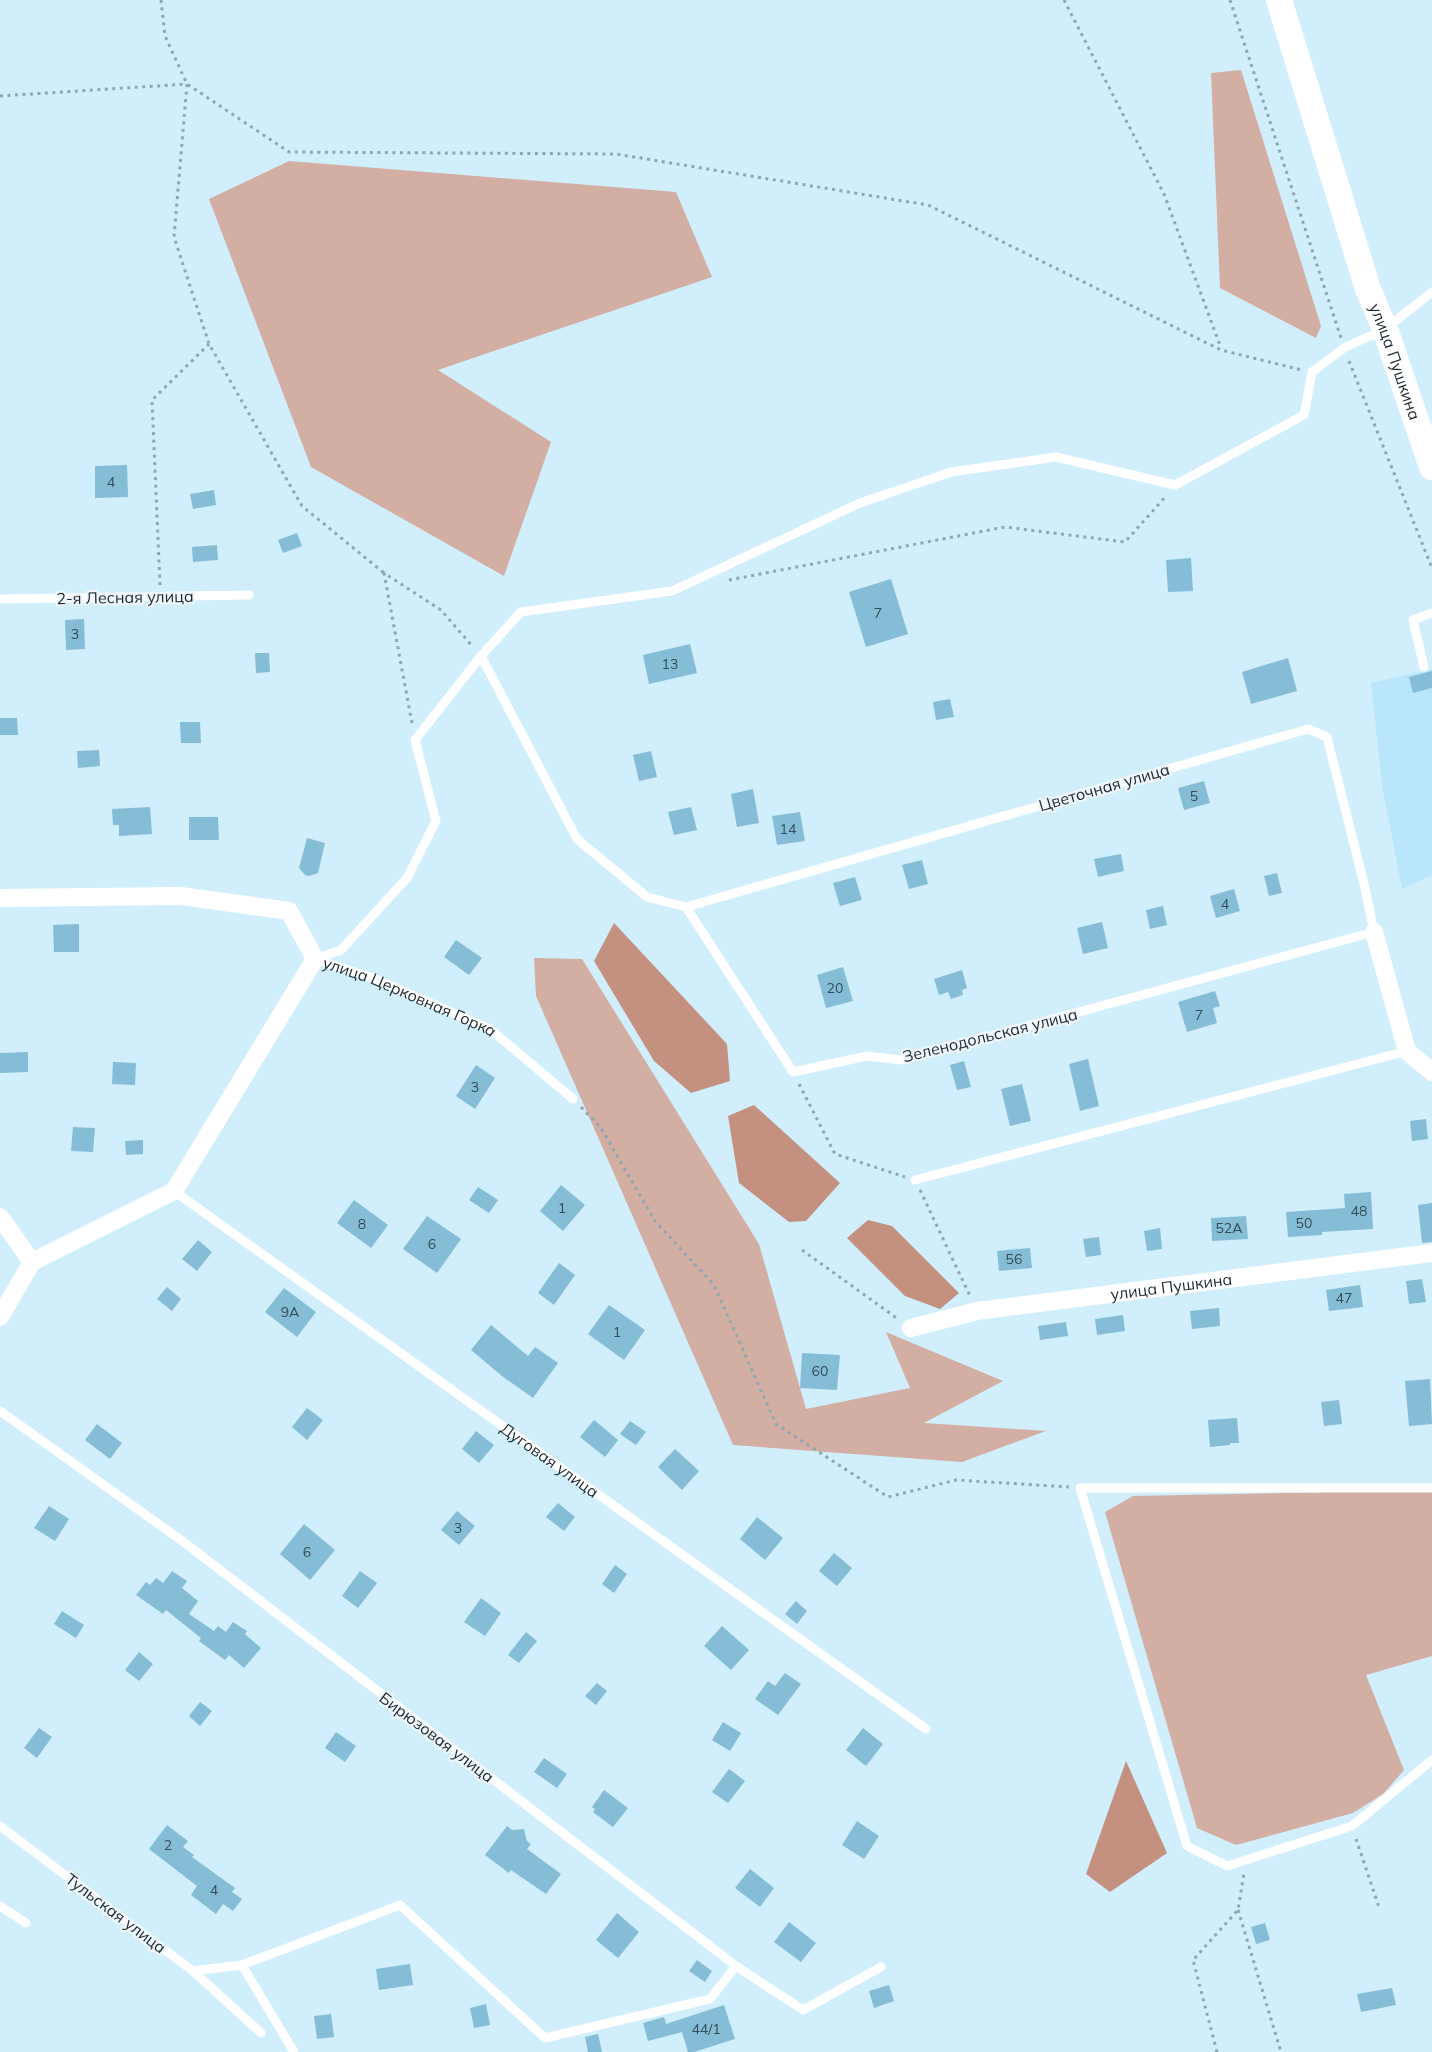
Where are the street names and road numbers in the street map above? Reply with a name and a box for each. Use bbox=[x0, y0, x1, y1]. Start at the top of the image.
street label: улица Пушкина bbox=[1365, 300, 1425, 422]
street label: 2-я Лесная улица bbox=[56, 586, 194, 608]
street label: Цветочная улица bbox=[1036, 759, 1172, 815]
street label: улица Церковная Горка bbox=[320, 952, 501, 1041]
street label: Зеленодольская улица bbox=[900, 1004, 1080, 1066]
street label: улица Пушкина bbox=[1109, 1269, 1233, 1304]
street label: Дуговая улица bbox=[497, 1418, 603, 1502]
street label: Бирюзовая улица bbox=[376, 1687, 498, 1787]
street label: Тульская улица bbox=[62, 1869, 170, 1957]

